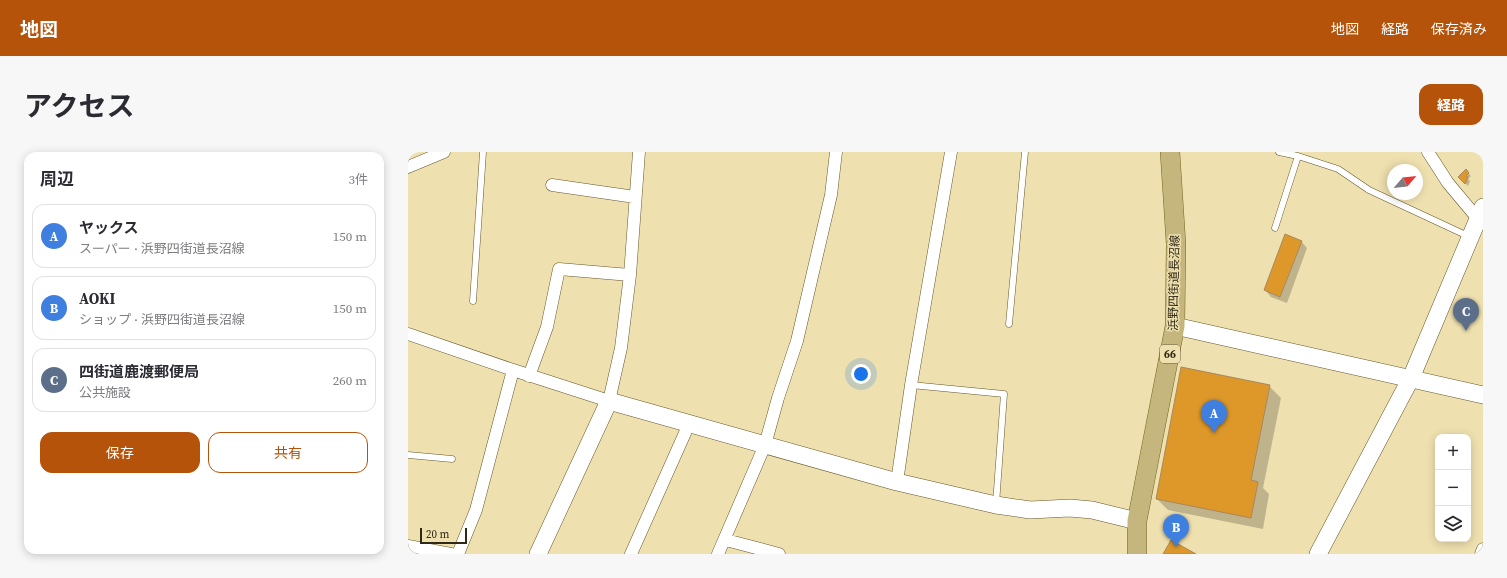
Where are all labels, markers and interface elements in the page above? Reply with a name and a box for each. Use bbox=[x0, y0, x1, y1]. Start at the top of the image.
text: 地図 bbox=[20, 16, 58, 42]
text: 地図 bbox=[1331, 19, 1359, 39]
text: 経路 bbox=[1381, 19, 1409, 39]
text: 保存済み bbox=[1431, 19, 1487, 39]
button: 経路 bbox=[1419, 84, 1483, 125]
text: アクセス bbox=[24, 87, 135, 125]
north arrow bbox=[1387, 164, 1423, 200]
text: 周辺 bbox=[40, 167, 74, 191]
text: 3件 bbox=[348, 171, 368, 188]
text: ヤックス bbox=[79, 217, 139, 238]
text: A bbox=[50, 228, 58, 245]
text: 150 m bbox=[333, 228, 367, 245]
street label: 浜野四街道長沼線 bbox=[1165, 235, 1183, 331]
text: スーパー · 浜野四街道長沼線 bbox=[79, 240, 245, 257]
text: AOKI bbox=[79, 288, 115, 309]
pin: C bbox=[1453, 298, 1479, 331]
text: B bbox=[50, 300, 58, 317]
text: 150 m bbox=[333, 300, 367, 317]
text: ショップ · 浜野四街道長沼線 bbox=[79, 311, 245, 328]
road number: 66 bbox=[1160, 345, 1180, 363]
text: 四街道鹿渡郵便局 bbox=[79, 361, 199, 382]
your location bbox=[851, 364, 871, 384]
text: C bbox=[50, 372, 58, 389]
text: 260 m bbox=[333, 372, 367, 389]
text: 公共施設 bbox=[79, 384, 131, 401]
pin: A bbox=[1201, 400, 1227, 433]
button: 保存 bbox=[40, 432, 200, 473]
button: 共有 bbox=[208, 432, 368, 473]
map controls bbox=[1435, 434, 1471, 542]
button: + bbox=[1435, 434, 1471, 470]
button: − bbox=[1435, 470, 1471, 506]
button: layers bbox=[1435, 506, 1471, 542]
pin: B bbox=[1163, 514, 1189, 547]
scale bar bbox=[420, 526, 467, 545]
text: 20 m bbox=[426, 527, 449, 542]

